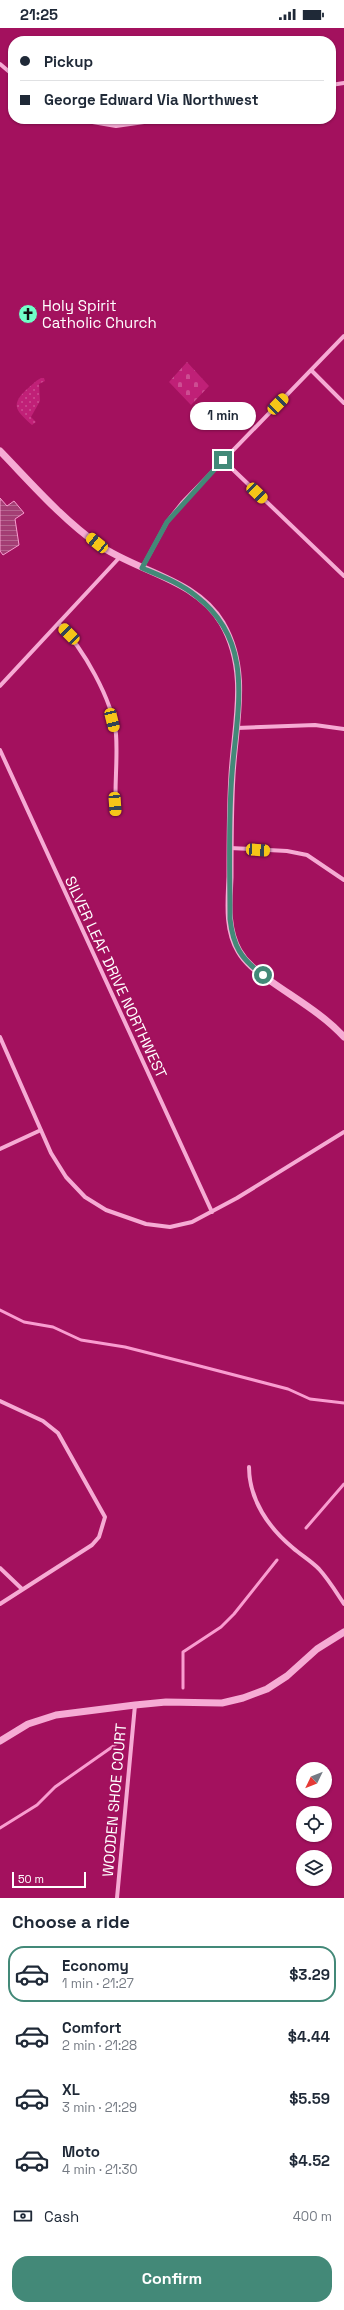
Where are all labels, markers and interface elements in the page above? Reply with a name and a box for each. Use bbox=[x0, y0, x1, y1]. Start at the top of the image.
text: 21:25 bbox=[20, 5, 58, 24]
text: Pickup bbox=[44, 52, 93, 71]
text: George Edward Via Northwest bbox=[44, 90, 259, 109]
place label: Holy Spirit Catholic Church bbox=[42, 296, 157, 332]
church icon: Holy Spirit Catholic Church bbox=[17, 303, 39, 325]
car bbox=[265, 391, 291, 417]
callout: 1 min bbox=[190, 402, 256, 430]
text: 1 min bbox=[207, 407, 239, 424]
route end bbox=[214, 451, 232, 469]
car bbox=[244, 480, 270, 506]
car bbox=[84, 531, 110, 555]
car bbox=[56, 621, 82, 647]
car bbox=[103, 707, 121, 733]
car bbox=[108, 792, 122, 816]
car bbox=[246, 843, 270, 857]
street label: SILVER LEAF DRIVE NORTHWEST bbox=[61, 873, 171, 1081]
route start bbox=[254, 966, 272, 984]
street label: WOODEN SHOE COURT bbox=[98, 1722, 130, 1878]
north arrow bbox=[296, 1762, 332, 1798]
map controls bbox=[296, 1762, 332, 1886]
button: locate bbox=[296, 1806, 332, 1842]
button: layers bbox=[296, 1850, 332, 1886]
scale bar bbox=[12, 1870, 86, 1889]
text: 50 m bbox=[18, 1872, 44, 1886]
text: Choose a ride bbox=[12, 1910, 130, 1933]
icon: car bbox=[14, 1956, 50, 1992]
text: Economy bbox=[62, 1956, 129, 1975]
text: $3.29 bbox=[289, 1965, 330, 1984]
text: 1 min · 21:27 bbox=[62, 1975, 134, 1992]
icon: car bbox=[14, 2018, 50, 2054]
text: Comfort bbox=[62, 2018, 122, 2037]
text: $4.44 bbox=[288, 2027, 330, 2046]
text: 2 min · 21:28 bbox=[62, 2037, 137, 2054]
icon: car bbox=[14, 2080, 50, 2116]
text: XL bbox=[62, 2080, 80, 2099]
text: $5.59 bbox=[289, 2089, 330, 2108]
text: 3 min · 21:29 bbox=[62, 2099, 137, 2116]
icon: car bbox=[14, 2142, 50, 2178]
text: Moto bbox=[62, 2142, 100, 2161]
text: $4.52 bbox=[289, 2151, 330, 2170]
text: 4 min · 21:30 bbox=[62, 2161, 138, 2178]
icon: cash bbox=[12, 2205, 34, 2227]
text: Cash bbox=[44, 2207, 79, 2226]
text: 400 m bbox=[293, 2208, 332, 2225]
button: Confirm bbox=[12, 2256, 332, 2302]

